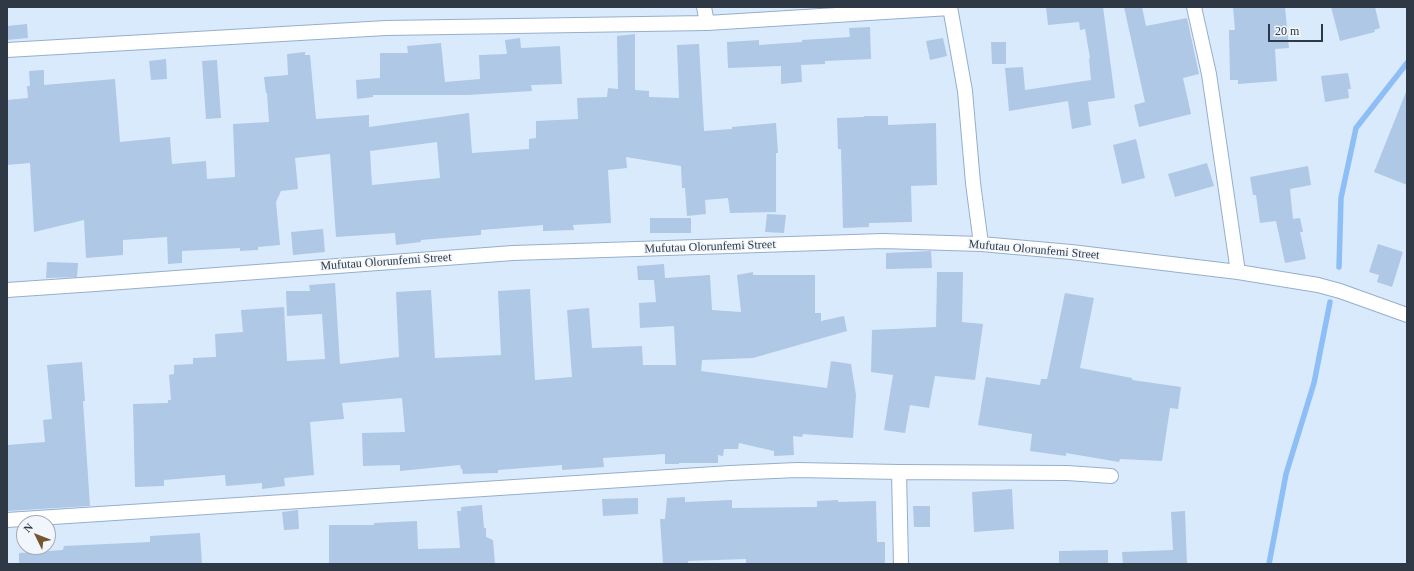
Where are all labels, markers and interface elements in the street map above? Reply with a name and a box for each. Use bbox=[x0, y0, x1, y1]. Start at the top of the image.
scale bar bbox=[1270, 16, 1325, 42]
text: 20 m bbox=[1275, 24, 1299, 38]
street label: Mufutau Olorunfemi Street bbox=[968, 237, 1100, 263]
street label: Mufutau Olorunfemi Street bbox=[644, 238, 776, 256]
street label: Mufutau Olorunfemi Street bbox=[320, 250, 452, 274]
north arrow bbox=[16, 515, 56, 555]
text: N bbox=[21, 521, 35, 535]

